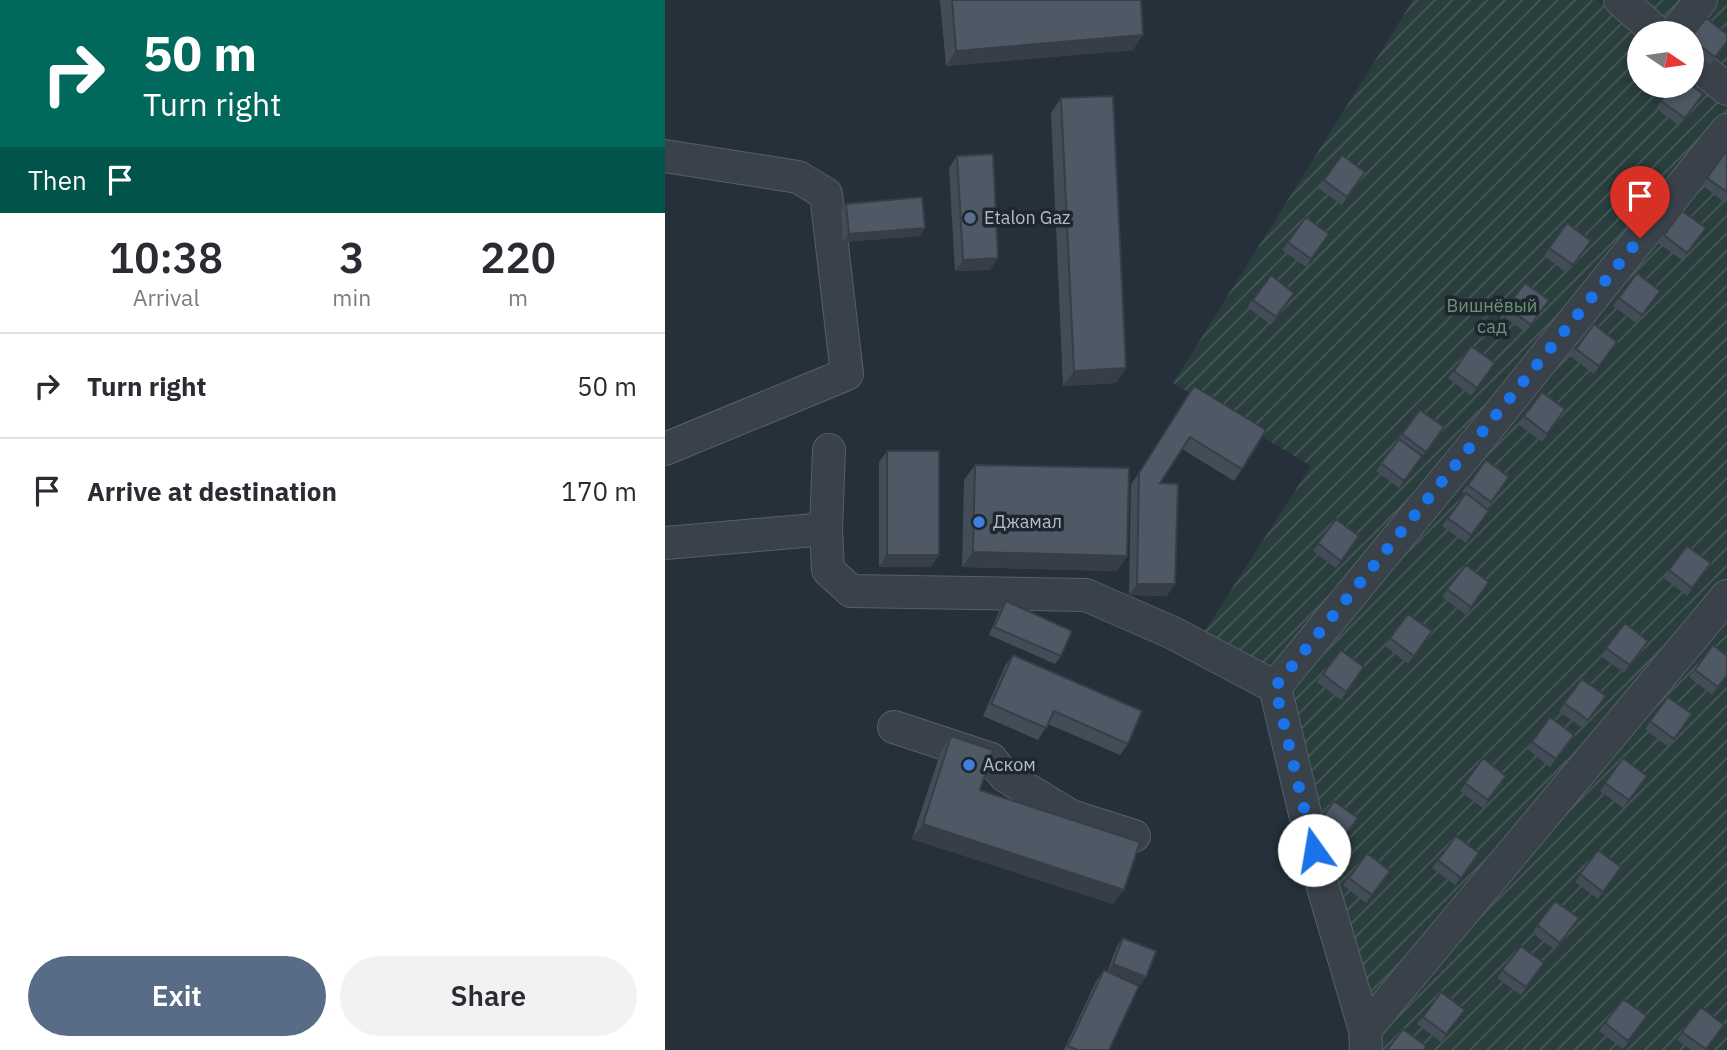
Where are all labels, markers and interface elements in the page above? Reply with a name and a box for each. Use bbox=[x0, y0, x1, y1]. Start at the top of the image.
text: 50 m bbox=[143, 21, 257, 84]
north arrow bbox=[1627, 21, 1705, 98]
map controls bbox=[1627, 21, 1704, 98]
icon: right bbox=[28, 28, 119, 119]
text: Turn right bbox=[143, 83, 281, 125]
icon: arrive bbox=[101, 161, 139, 199]
text: Then bbox=[28, 163, 87, 197]
pin bbox=[1610, 166, 1670, 238]
icon: arrive bbox=[1621, 177, 1659, 215]
place label: Etalon Gaz bbox=[984, 206, 1070, 229]
marker: Etalon Gaz bbox=[962, 210, 978, 226]
text: 10:38 bbox=[109, 230, 223, 285]
text: 3 bbox=[339, 230, 364, 285]
text: 220 bbox=[480, 230, 556, 285]
text: Arrival bbox=[133, 282, 200, 312]
text: min bbox=[332, 282, 371, 312]
text: m bbox=[508, 282, 528, 312]
park label: Вишнёвый сад bbox=[1447, 294, 1537, 338]
icon: right bbox=[28, 367, 66, 405]
text: Turn right bbox=[87, 369, 206, 403]
text: 50 m bbox=[577, 369, 637, 403]
icon: arrive bbox=[28, 472, 66, 510]
text: Arrive at destination bbox=[87, 474, 337, 508]
text: 170 m bbox=[561, 474, 637, 508]
place label: Джамал bbox=[993, 510, 1062, 533]
marker: Джамал bbox=[971, 514, 987, 530]
place label: Аском bbox=[983, 753, 1036, 776]
marker: Аском bbox=[961, 757, 977, 773]
position arrow bbox=[1277, 813, 1351, 887]
button: Exit bbox=[28, 956, 326, 1036]
button: Share bbox=[340, 956, 637, 1036]

